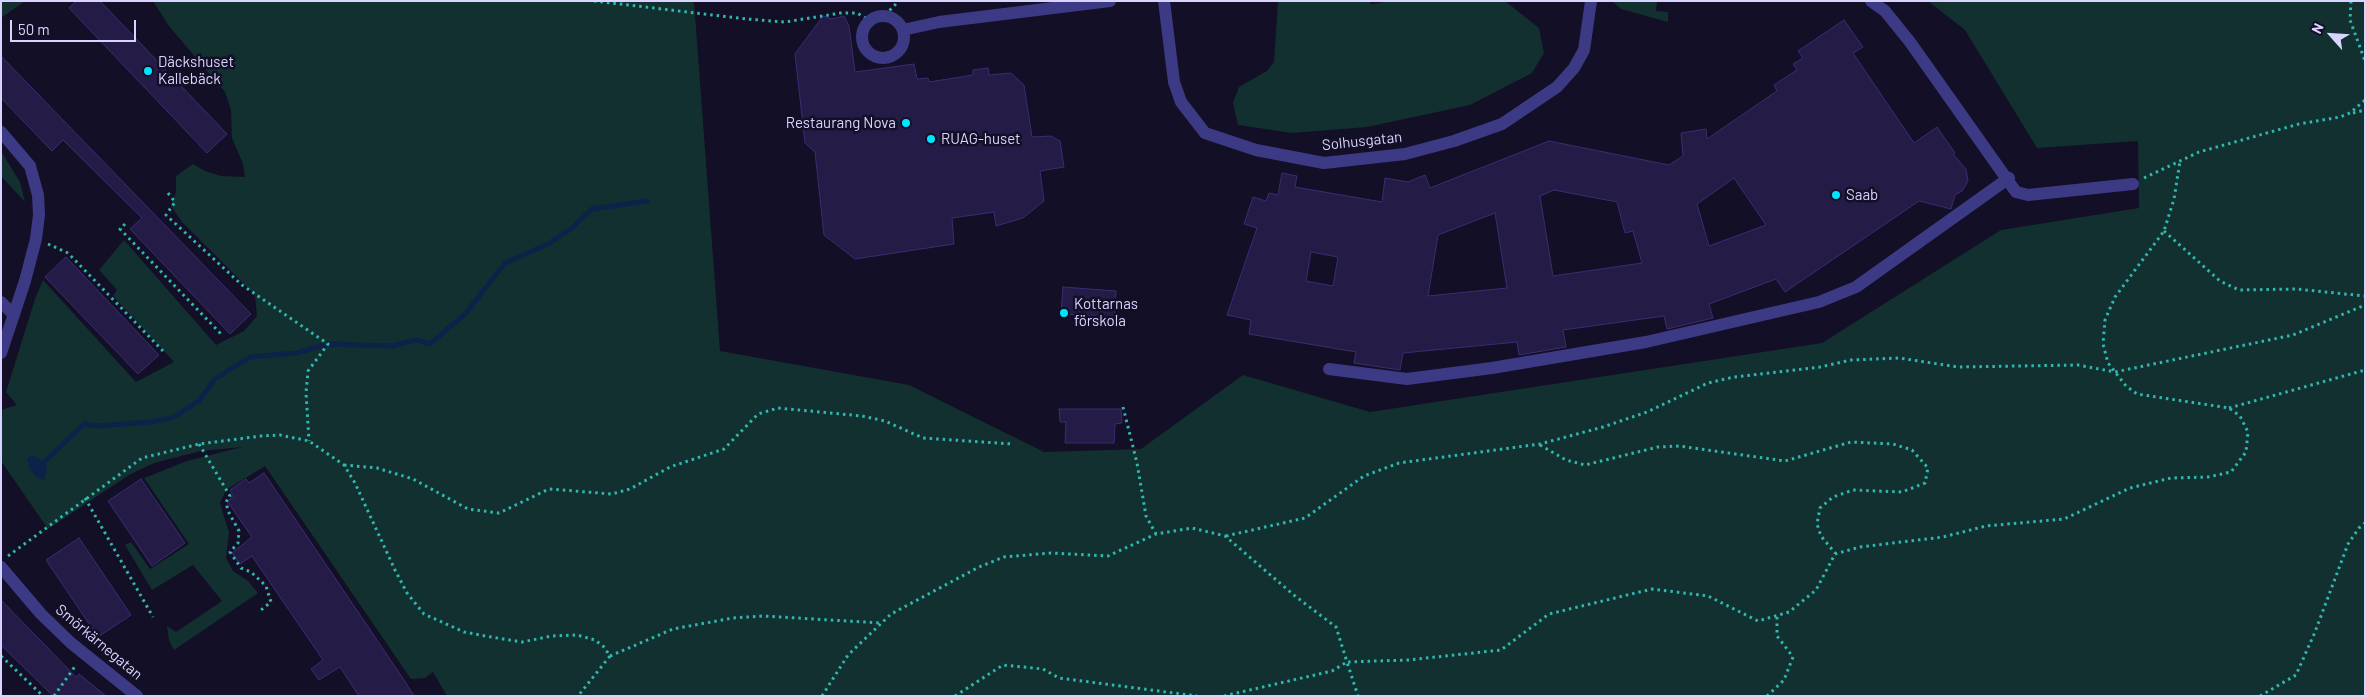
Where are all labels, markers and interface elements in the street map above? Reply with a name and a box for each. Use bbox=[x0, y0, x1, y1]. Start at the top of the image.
scale bar bbox=[12, 10, 139, 42]
north arrow bbox=[2306, 10, 2356, 60]
text: 50 m bbox=[18, 20, 50, 38]
text: N bbox=[2307, 20, 2327, 36]
place label: Däckshuset Kallebäck bbox=[158, 53, 234, 88]
marker: Däckshuset Kallebäck bbox=[142, 65, 154, 77]
place label: Restaurang Nova bbox=[786, 114, 896, 132]
marker: Restaurang Nova bbox=[900, 117, 912, 129]
street label: Solhusgatan bbox=[1321, 128, 1403, 154]
place label: RUAG-huset bbox=[941, 130, 1020, 148]
marker: RUAG-huset bbox=[925, 133, 937, 145]
place label: Saab bbox=[1846, 186, 1878, 204]
marker: Saab bbox=[1830, 189, 1842, 201]
place label: Kottarnas förskola bbox=[1074, 295, 1138, 330]
marker: Kottarnas förskola bbox=[1058, 307, 1070, 319]
street label: Smörkärnegatan bbox=[52, 600, 146, 684]

